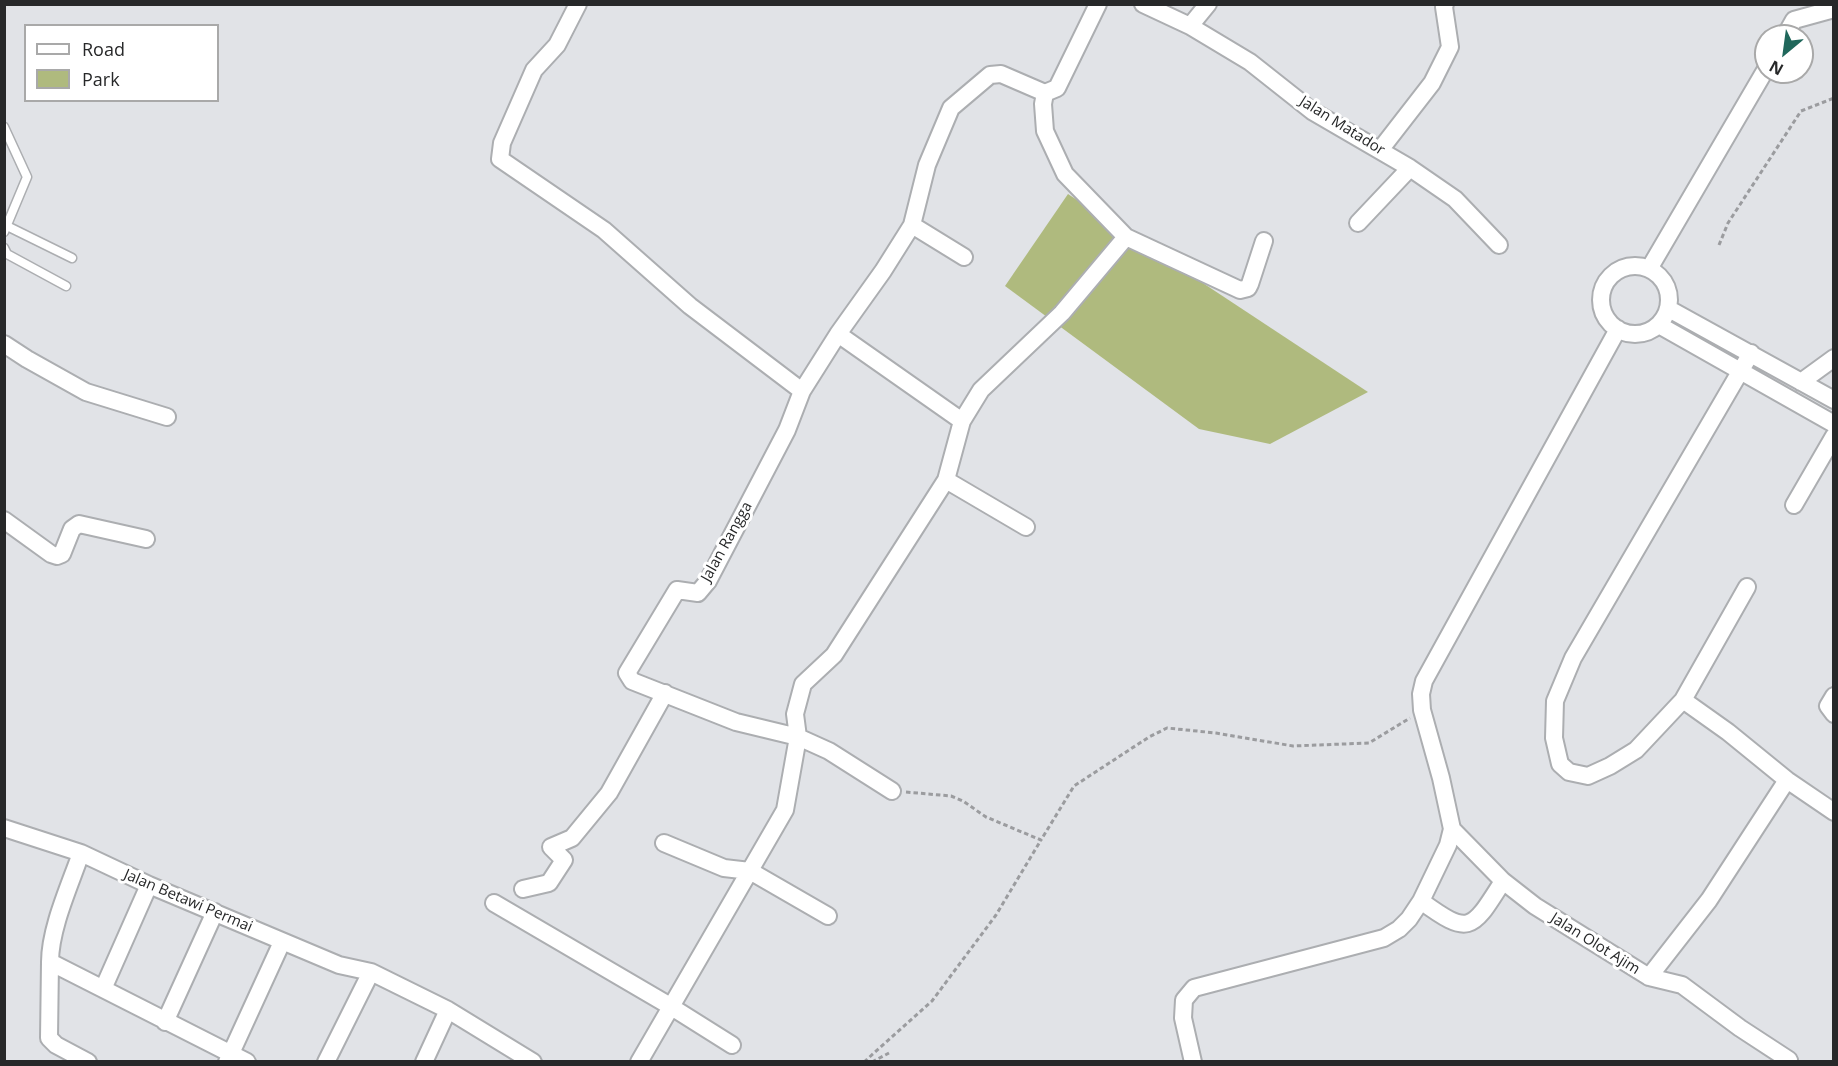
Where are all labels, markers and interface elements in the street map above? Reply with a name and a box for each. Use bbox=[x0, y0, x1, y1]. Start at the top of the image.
legend bbox=[24, 24, 219, 102]
north arrow bbox=[1754, 24, 1814, 84]
text: Road bbox=[82, 37, 125, 61]
text: N bbox=[1765, 55, 1787, 81]
text: Park bbox=[82, 67, 120, 91]
street label: Jalan Matador bbox=[1296, 93, 1388, 159]
street label: Jalan Rangga bbox=[698, 499, 756, 585]
street label: Jalan Betawi Permai bbox=[121, 866, 255, 936]
street label: Jalan Olot Ajim bbox=[1547, 909, 1643, 979]

